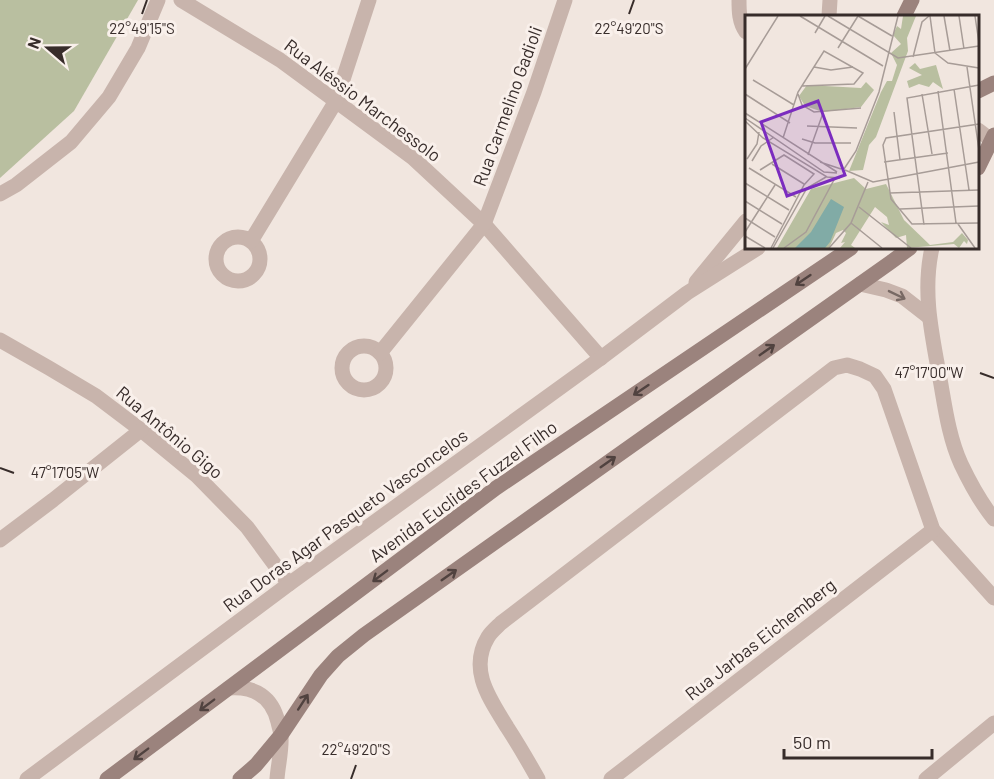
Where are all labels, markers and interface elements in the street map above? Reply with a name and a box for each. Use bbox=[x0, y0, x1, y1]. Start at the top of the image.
inset map bbox=[745, 15, 979, 249]
north arrow bbox=[18, 18, 78, 78]
text: 22°49'15"S bbox=[109, 19, 175, 37]
text: 22°49'20"S bbox=[594, 19, 664, 37]
street label: Rua Carmelino Gadioli bbox=[468, 23, 546, 189]
text: N bbox=[23, 34, 44, 51]
street label: Rua Aléssio Marchessolo bbox=[280, 34, 446, 166]
one-way arrow bbox=[795, 274, 811, 286]
one-way arrow bbox=[888, 289, 905, 301]
one-way arrow bbox=[759, 343, 775, 356]
text: 47°17'00"W bbox=[894, 363, 964, 381]
street label: Rua Antônio Gigo bbox=[112, 381, 228, 483]
one-way arrow bbox=[633, 384, 650, 396]
street label: Avenida Euclides Fuzzel Filho bbox=[365, 415, 561, 567]
street label: Rua Doras Agar Pasqueto Vasconcelos bbox=[218, 424, 472, 616]
one-way arrow bbox=[599, 456, 616, 468]
text: 47°17'05"W bbox=[31, 463, 99, 481]
one-way arrow bbox=[372, 569, 388, 582]
one-way arrow bbox=[440, 569, 456, 581]
street label: Rua Jarbas Eichemberg bbox=[680, 573, 840, 705]
one-way arrow bbox=[297, 694, 309, 710]
one-way arrow bbox=[199, 699, 215, 711]
scale bar bbox=[784, 722, 932, 760]
text: 50 m bbox=[793, 731, 831, 753]
text: 22°49'20"S bbox=[321, 740, 391, 758]
one-way arrow bbox=[133, 748, 149, 760]

